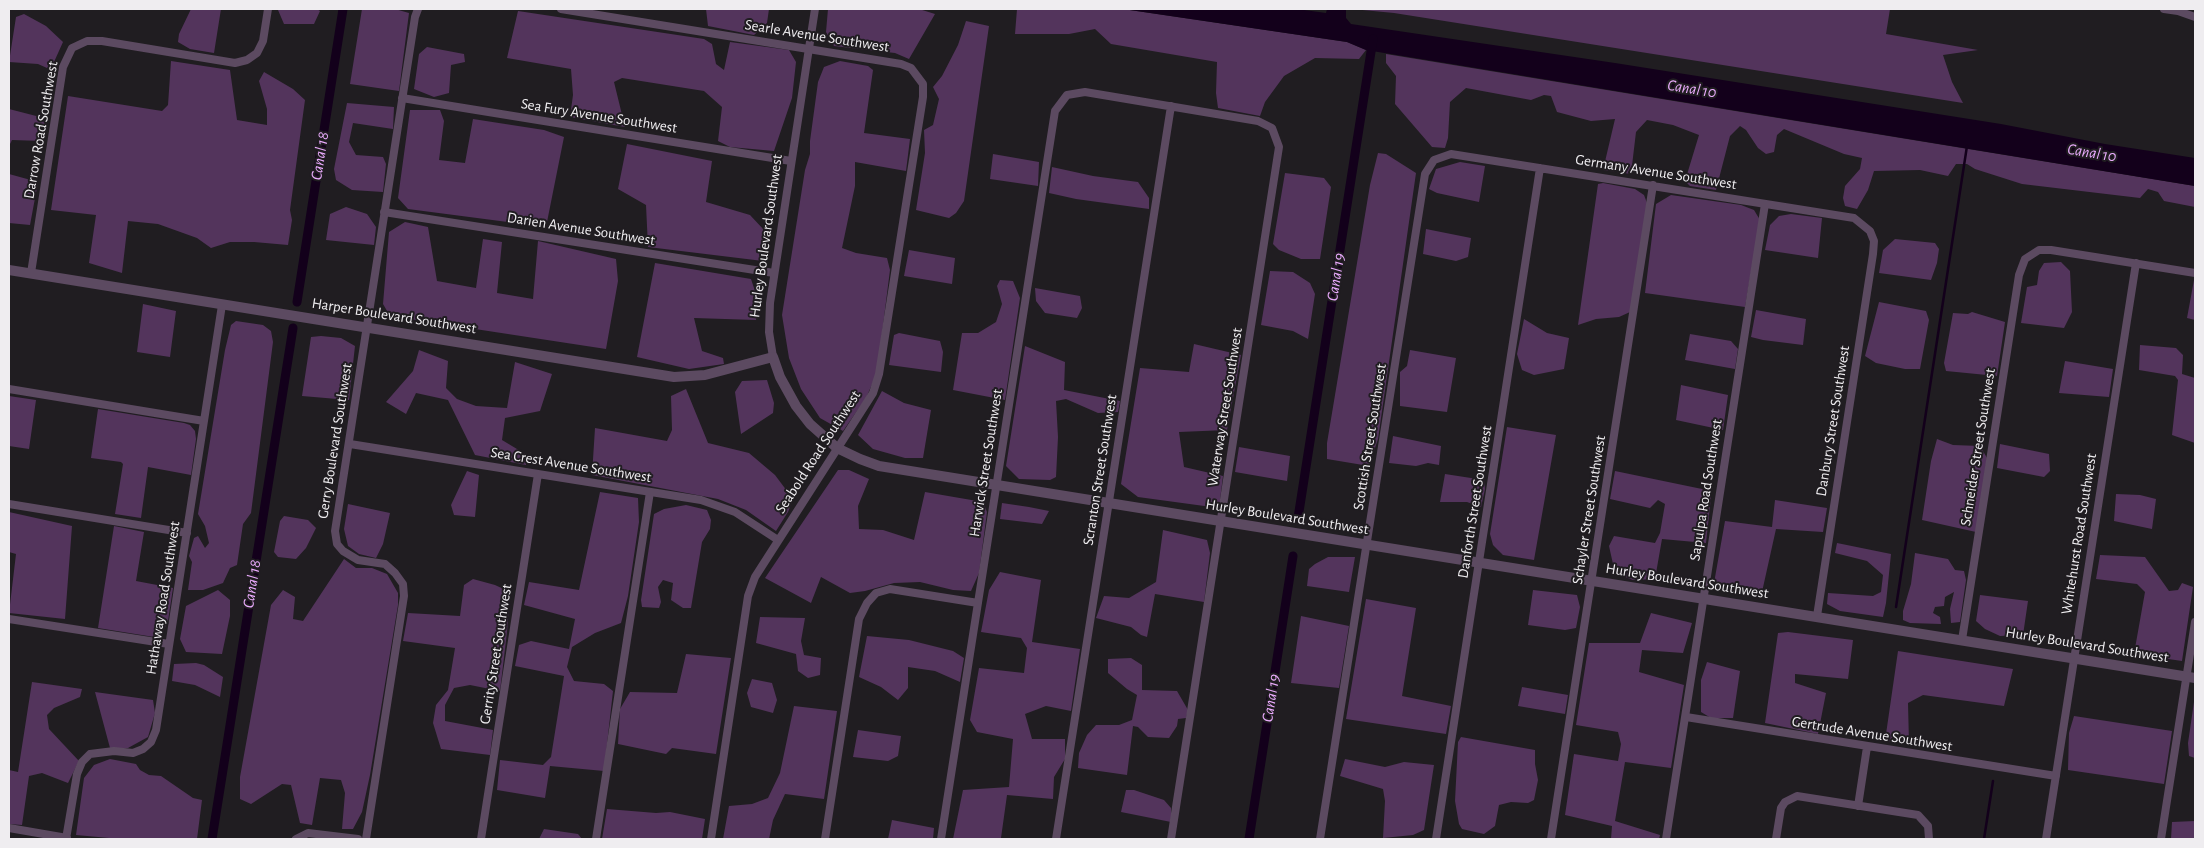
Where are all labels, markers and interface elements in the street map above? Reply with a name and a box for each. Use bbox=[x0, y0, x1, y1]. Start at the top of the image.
street label: Searle Avenue Southwest bbox=[744, 16, 890, 56]
street label: Darrow Road Southwest bbox=[20, 60, 62, 200]
water label: Canal 10 bbox=[1666, 76, 1718, 102]
street label: Sea Fury Avenue Southwest bbox=[520, 95, 678, 137]
water label: Canal 18 bbox=[307, 131, 333, 181]
water label: Canal 10 bbox=[2066, 140, 2118, 166]
street label: Germany Avenue Southwest bbox=[1574, 150, 1738, 194]
street label: Hurley Boulevard Southwest bbox=[746, 153, 786, 319]
street label: Darien Avenue Southwest bbox=[506, 208, 656, 250]
water label: Canal 19 bbox=[1323, 252, 1349, 302]
street label: Harper Boulevard Southwest bbox=[311, 294, 477, 338]
street label: Waterway Street Southwest bbox=[1204, 326, 1246, 488]
street label: Danbury Street Southwest bbox=[1812, 344, 1854, 498]
street label: Gerry Boulevard Southwest bbox=[314, 362, 356, 520]
street label: Scottish Street Southwest bbox=[1350, 363, 1390, 511]
street label: Schneider Street Southwest bbox=[1957, 367, 1999, 527]
street label: Seabold Road Southwest bbox=[771, 387, 865, 517]
street label: Harwick Street Southwest bbox=[965, 388, 1007, 538]
street label: Scranton Street Southwest bbox=[1079, 393, 1121, 547]
street label: Sapulpa Road Southwest bbox=[1686, 418, 1726, 562]
street label: Danforth Street Southwest bbox=[1454, 424, 1496, 580]
street label: Schayler Street Southwest bbox=[1568, 434, 1610, 586]
street label: Sea Crest Avenue Southwest bbox=[489, 443, 653, 487]
street label: Whitehurst Road Southwest bbox=[2057, 452, 2101, 616]
street label: Hurley Boulevard Southwest bbox=[1204, 495, 1370, 539]
street label: Hathaway Road Southwest bbox=[142, 520, 184, 676]
water label: Canal 18 bbox=[239, 559, 265, 609]
street label: Hurley Boulevard Southwest bbox=[1604, 559, 1770, 603]
street label: Gerrity Street Southwest bbox=[476, 583, 516, 725]
street label: Hurley Boulevard Southwest bbox=[2004, 623, 2170, 667]
water label: Canal 19 bbox=[1258, 673, 1284, 723]
street label: Gertrude Avenue Southwest bbox=[1790, 712, 1954, 756]

